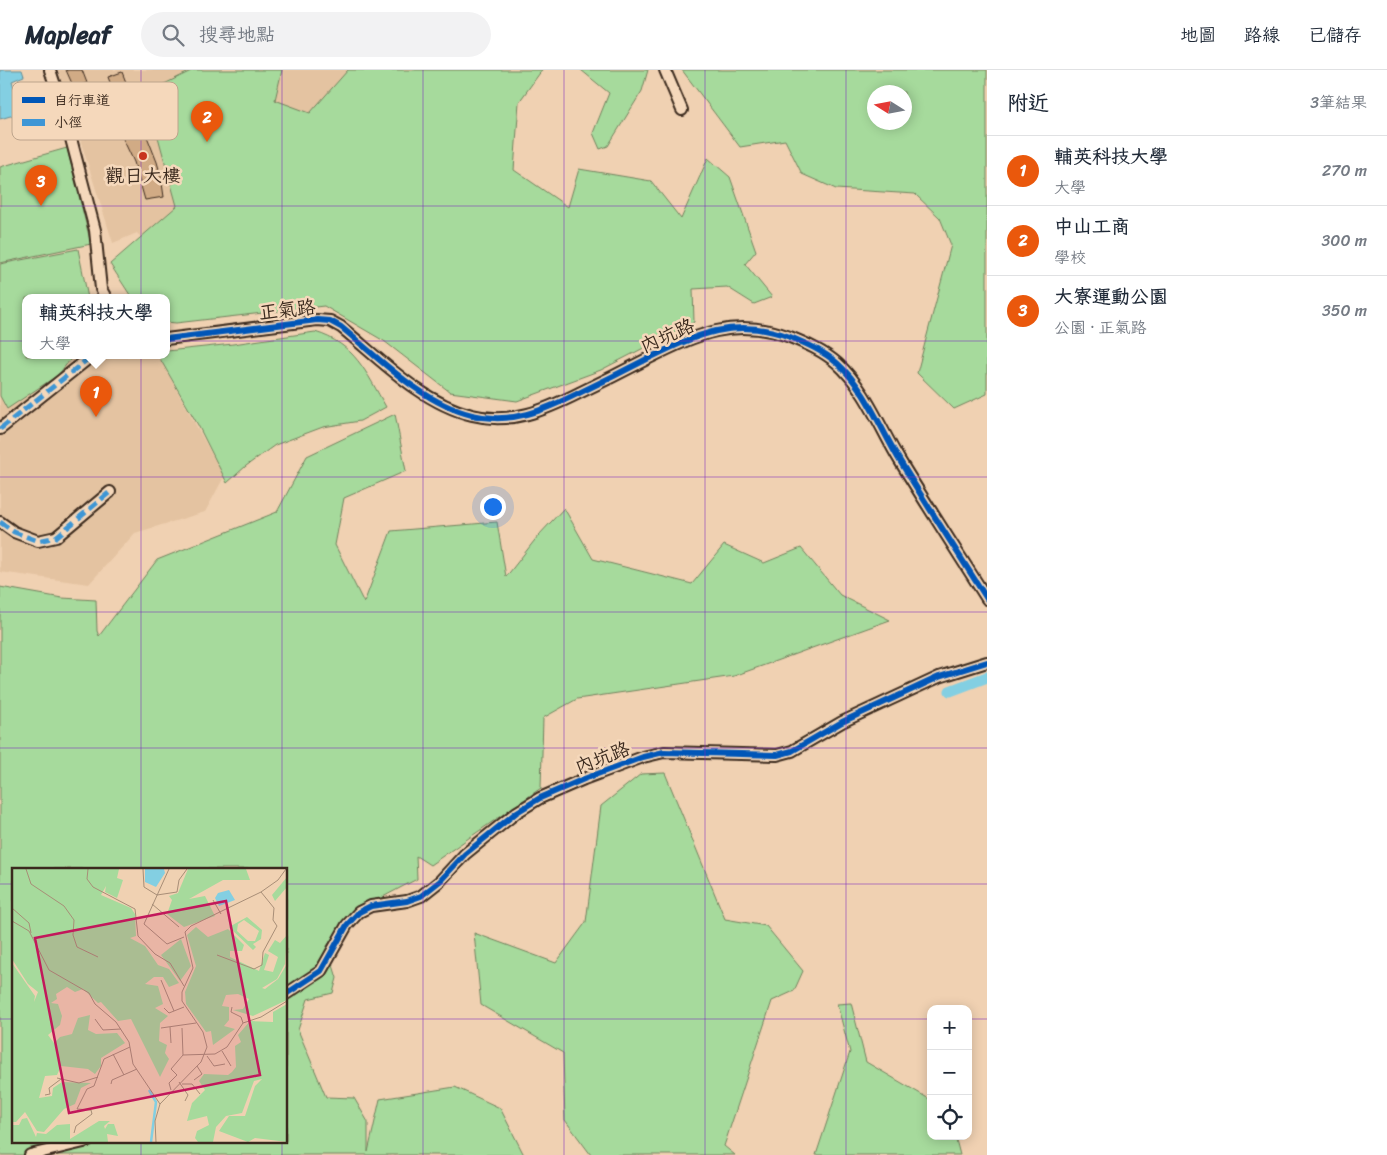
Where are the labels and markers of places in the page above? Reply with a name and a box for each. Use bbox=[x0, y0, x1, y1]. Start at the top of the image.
pin: 2 bbox=[191, 101, 223, 142]
marker: 觀日大樓 bbox=[137, 150, 149, 162]
place label: 觀日大樓 bbox=[105, 159, 181, 192]
pin: 3 bbox=[25, 165, 57, 206]
pin: 1 bbox=[80, 376, 112, 417]

